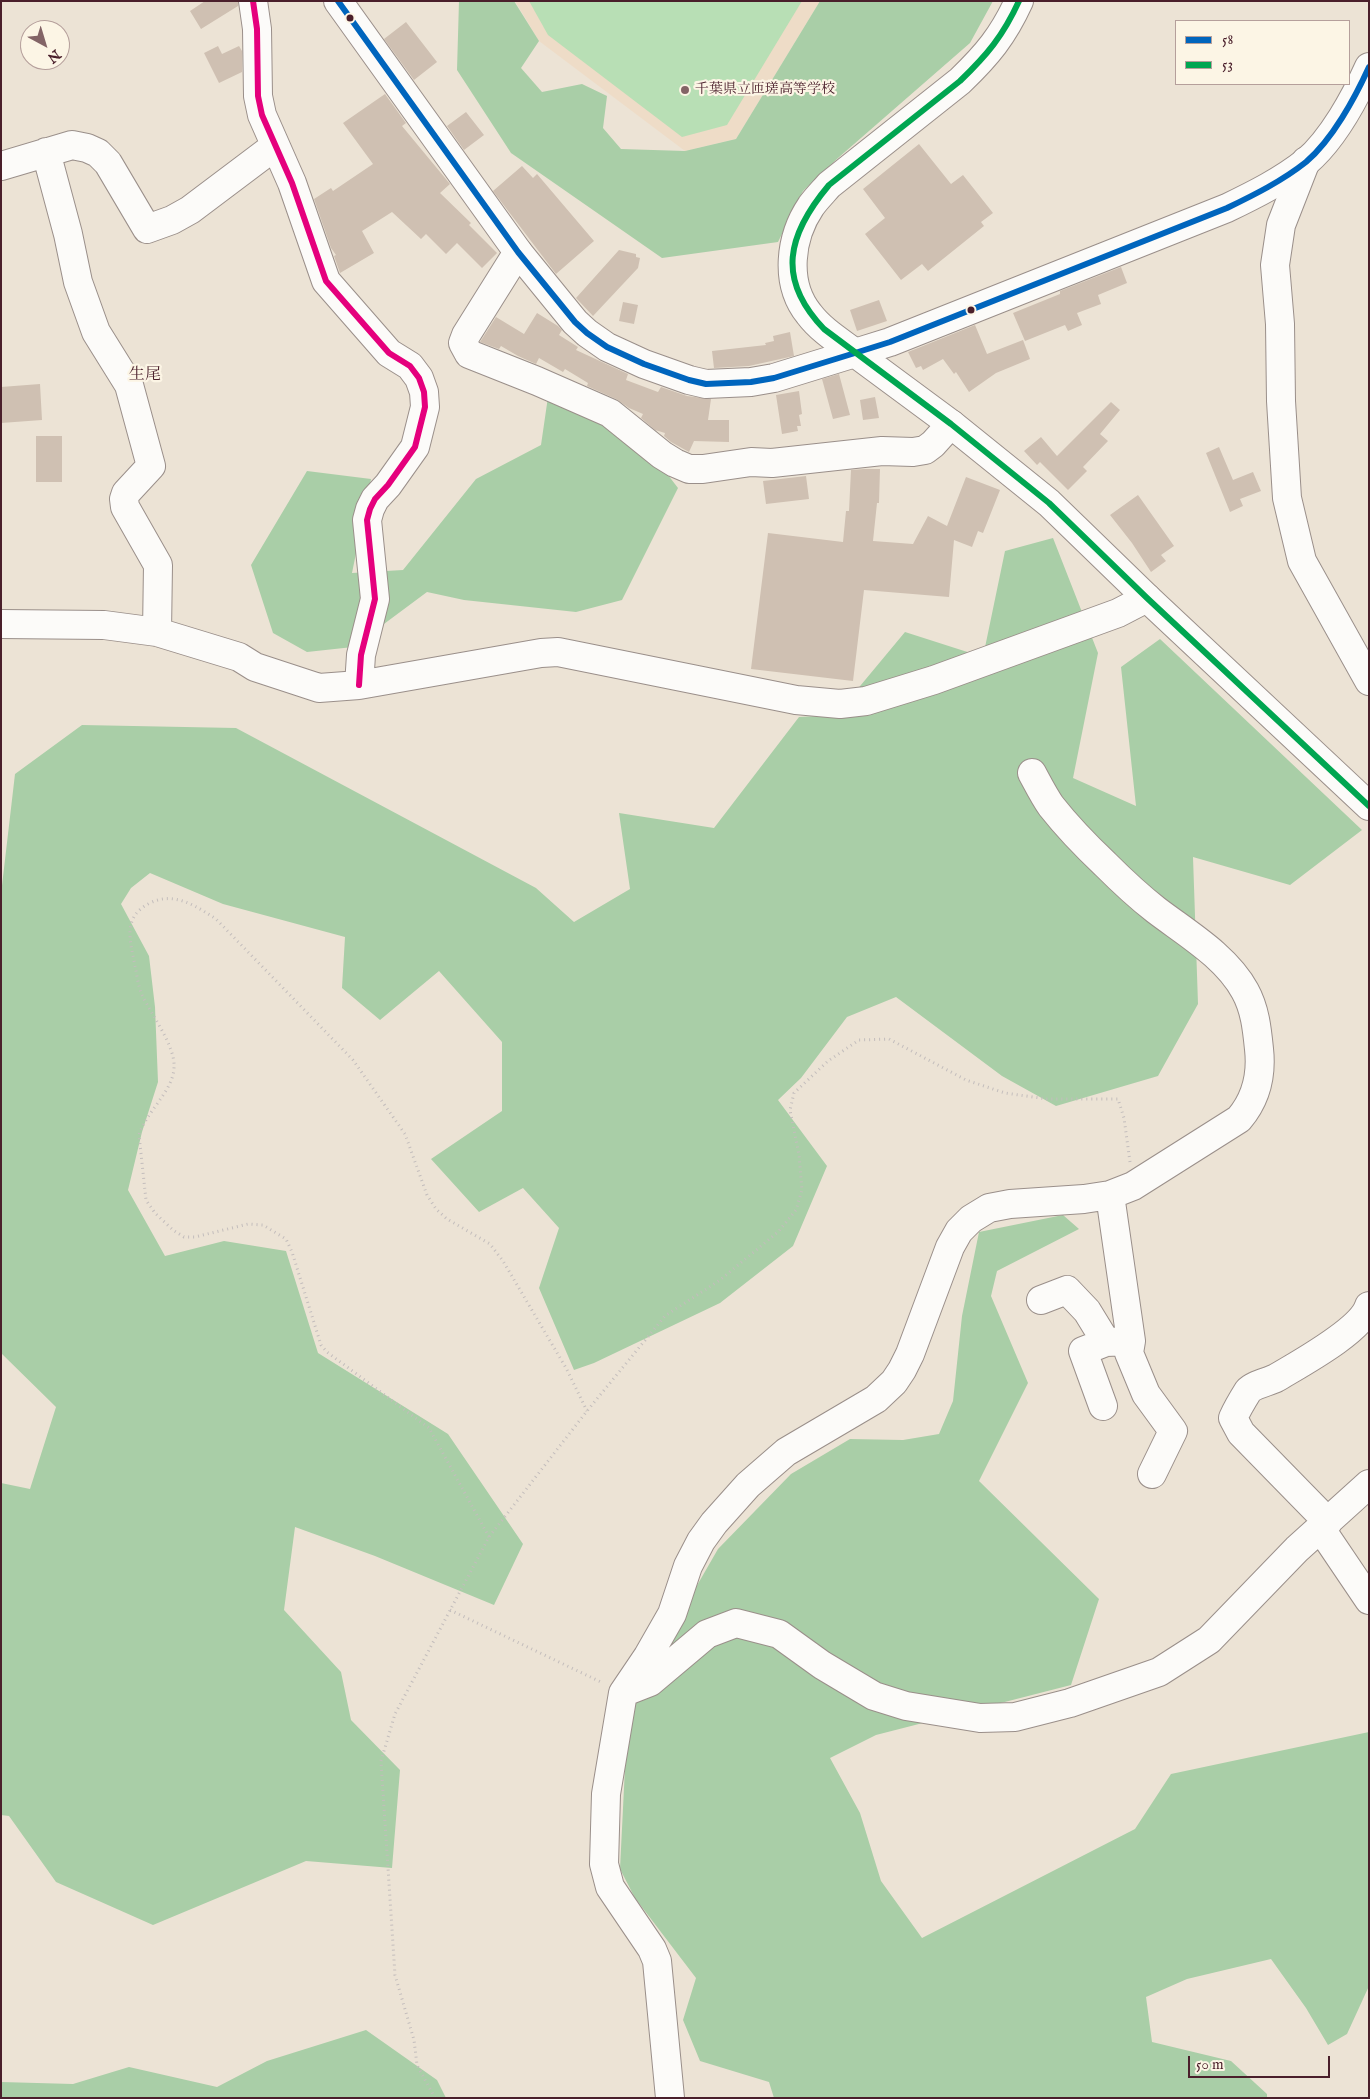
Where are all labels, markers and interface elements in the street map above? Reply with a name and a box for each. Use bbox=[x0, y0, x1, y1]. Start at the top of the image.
unlabelled marker bbox=[345, 13, 355, 23]
north arrow bbox=[20, 20, 70, 70]
legend bbox=[1175, 20, 1350, 85]
text: 58 bbox=[1222, 30, 1233, 49]
text: N bbox=[43, 45, 64, 67]
text: 53 bbox=[1222, 55, 1233, 74]
place label: 千葉県立匝瑳高等学校 bbox=[695, 82, 835, 98]
marker: 千葉県立匝瑳高等学校 bbox=[679, 84, 691, 96]
unlabelled marker bbox=[966, 305, 976, 315]
district label: 生尾 bbox=[129, 366, 161, 386]
scale bar bbox=[1190, 2046, 1332, 2078]
text: 50 m bbox=[1196, 2055, 1224, 2074]

